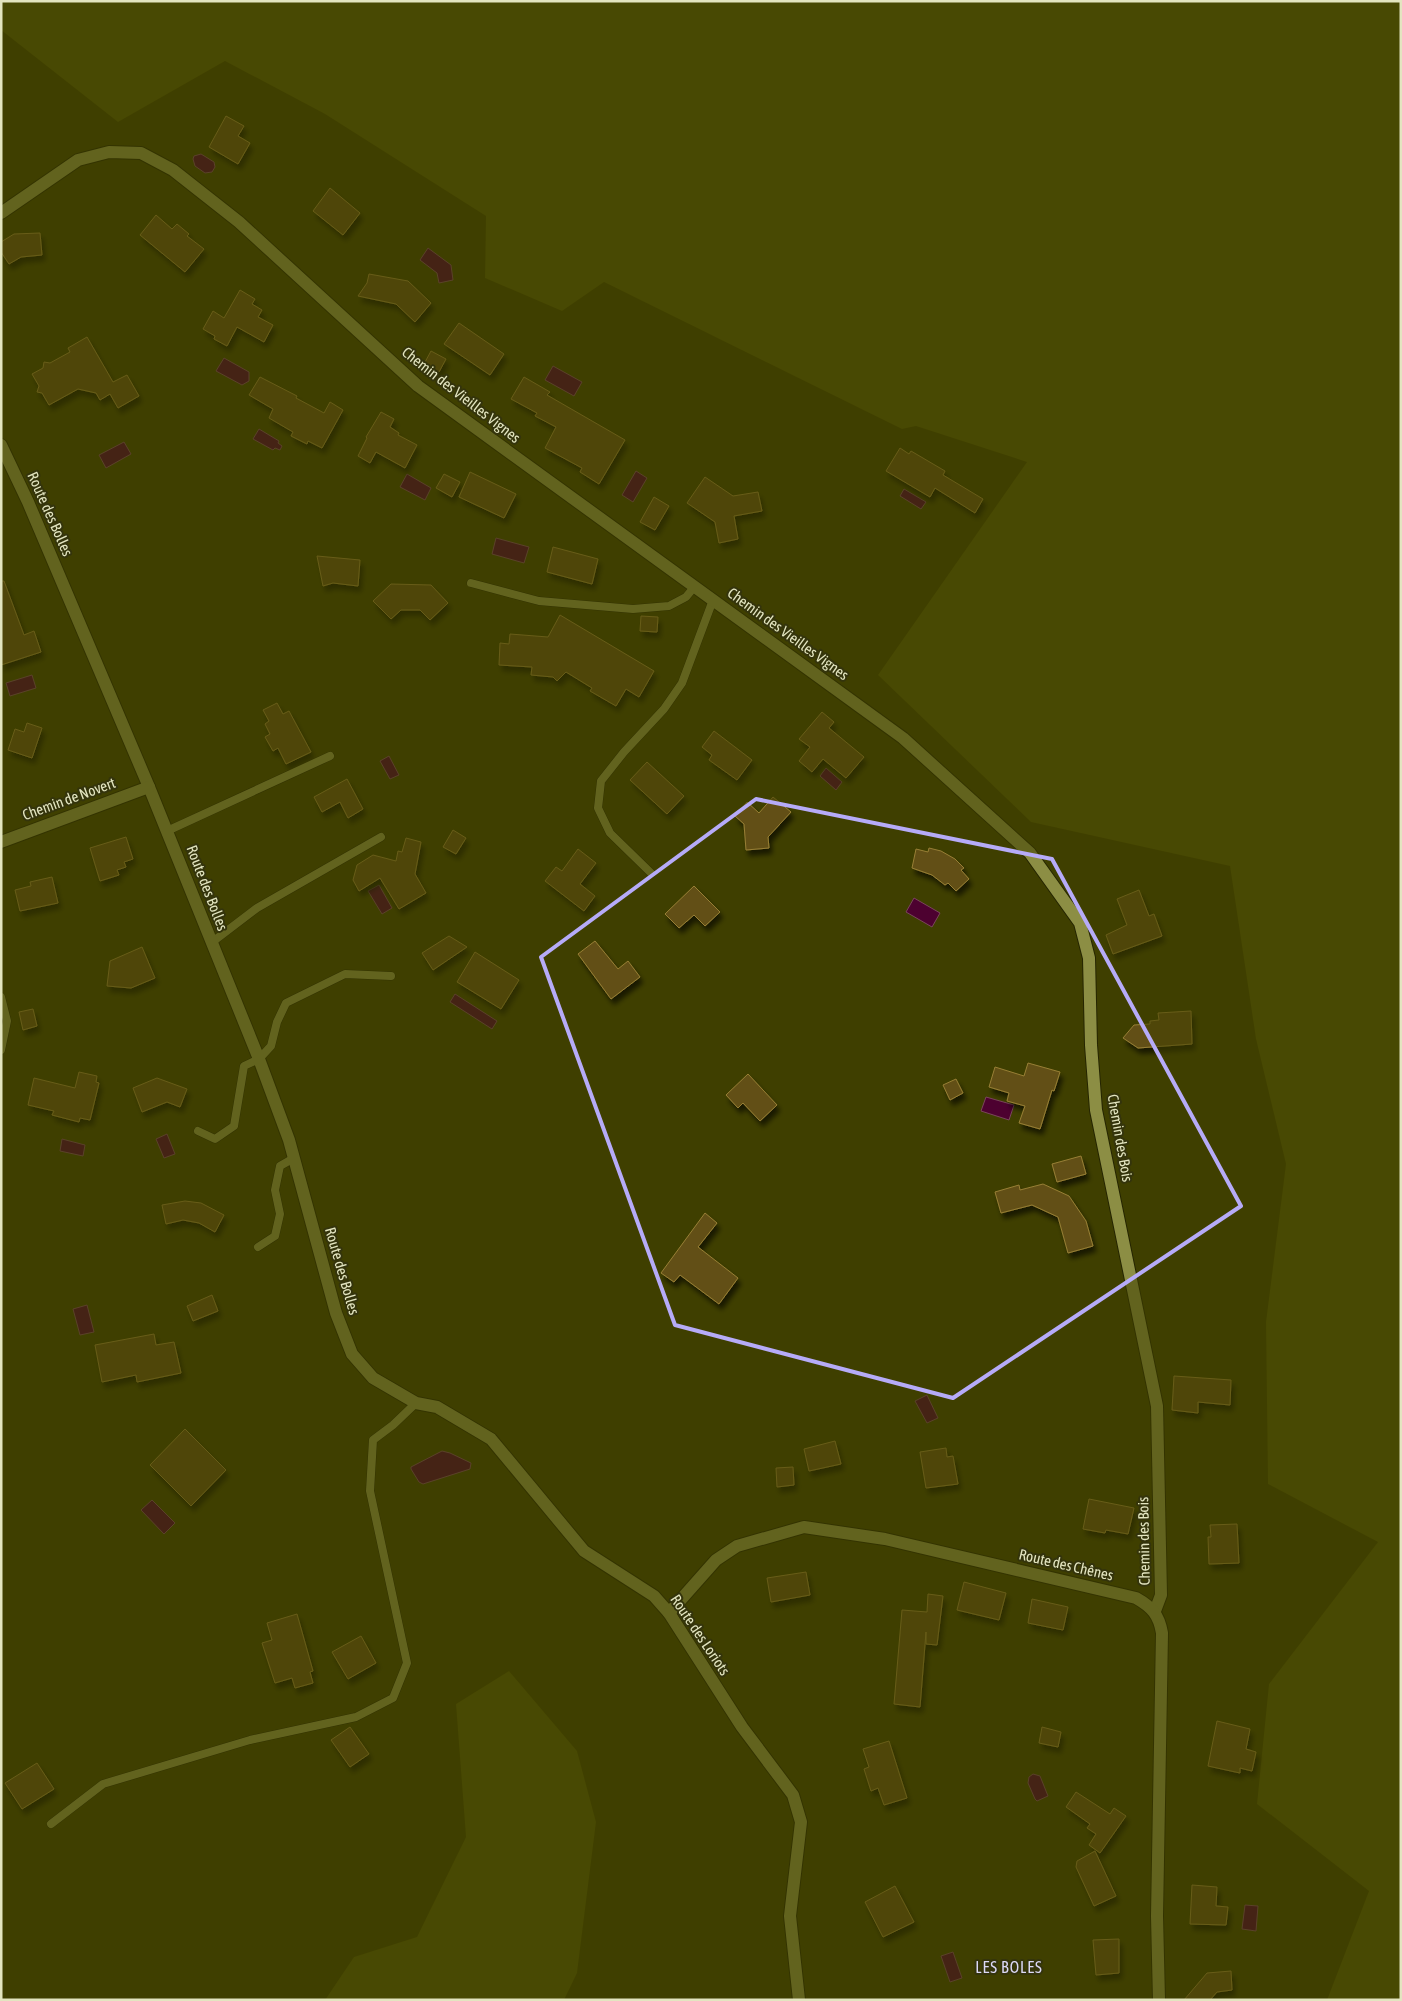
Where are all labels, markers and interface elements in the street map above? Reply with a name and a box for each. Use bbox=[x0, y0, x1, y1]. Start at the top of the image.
street label: Chemin des Vieilles Vignes bbox=[399, 343, 524, 446]
street label: Route des Bolles bbox=[24, 469, 77, 558]
street label: Chemin des Vieilles Vignes bbox=[725, 584, 852, 683]
street label: Chemin de Novert bbox=[20, 774, 118, 823]
street label: Route des Bolles bbox=[183, 843, 232, 933]
street label: Chemin des Bois bbox=[1104, 1093, 1137, 1183]
street label: Route des Bolles bbox=[322, 1225, 363, 1317]
street label: Chemin des Bois bbox=[1134, 1497, 1153, 1585]
street label: Route des Chênes bbox=[1017, 1545, 1115, 1584]
street label: Route des Loriots bbox=[667, 1591, 734, 1678]
district label: LES BOLES bbox=[975, 1958, 1043, 1976]

